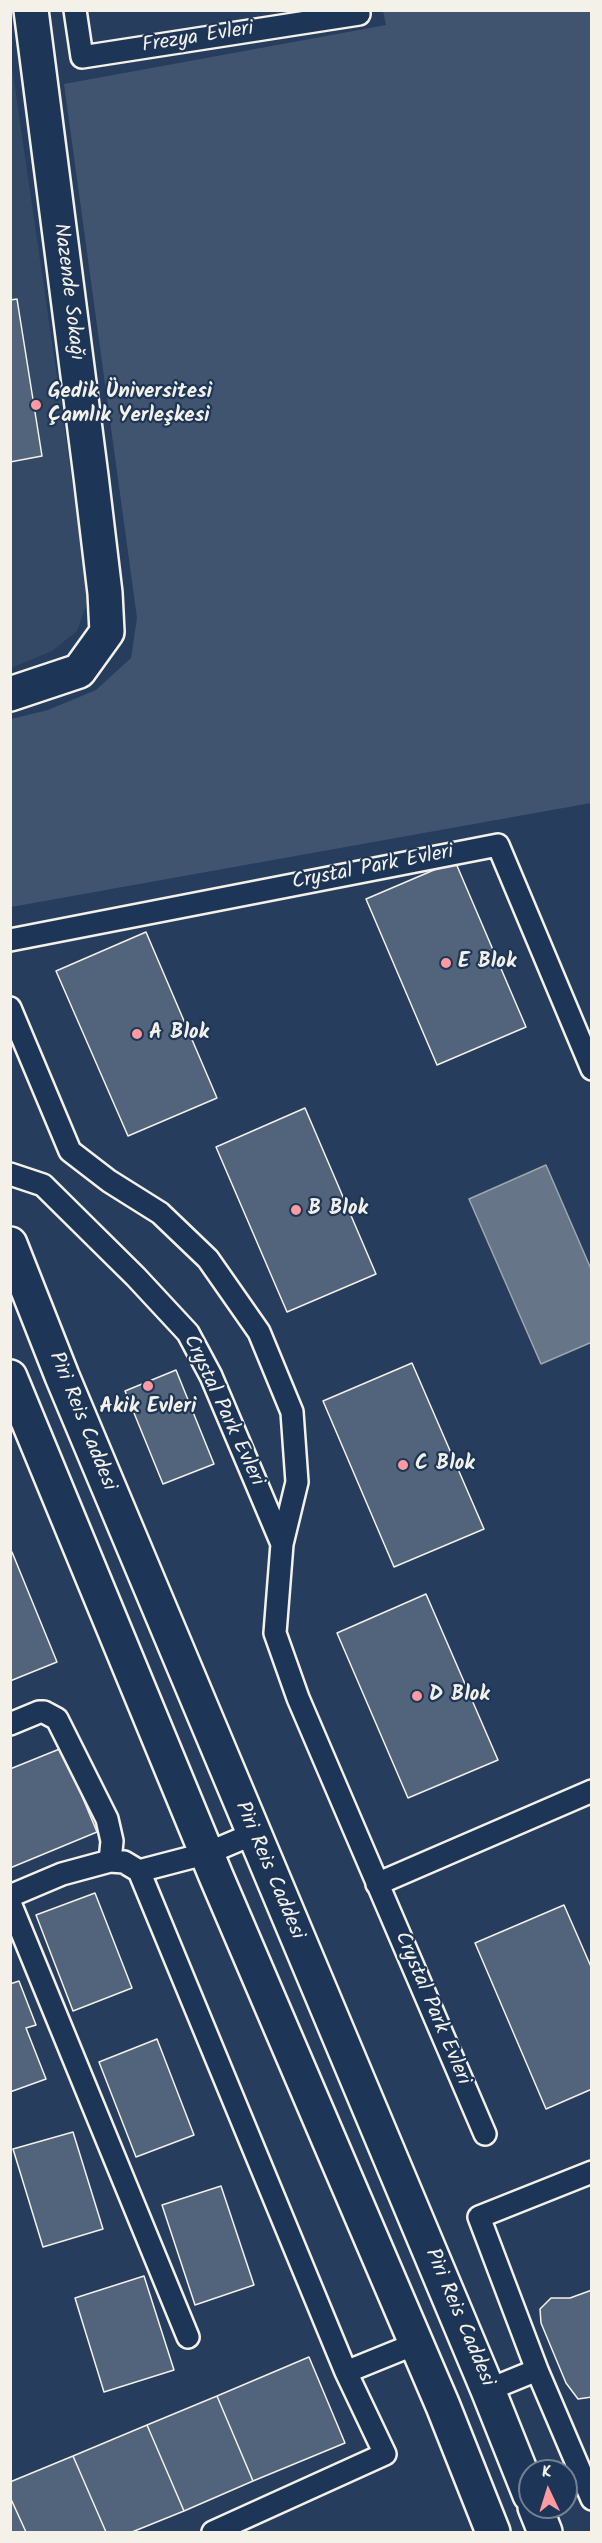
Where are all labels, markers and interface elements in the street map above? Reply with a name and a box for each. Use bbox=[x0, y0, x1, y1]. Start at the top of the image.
street label: Frezya Evleri bbox=[141, 18, 255, 60]
street label: Nazende Sokağı bbox=[46, 222, 88, 362]
place label: Gedik Üniversitesi Çamlık Yerleşkesi bbox=[48, 380, 212, 430]
marker: Gedik Üniversitesi Çamlık Yerleşkesi bbox=[29, 398, 43, 412]
street label: Crystal Park Evleri bbox=[290, 841, 456, 897]
place label: E Blok bbox=[458, 950, 516, 976]
marker: E Blok bbox=[439, 956, 453, 970]
place label: A Blok bbox=[149, 1021, 209, 1047]
marker: A Blok bbox=[130, 1027, 144, 1041]
place label: B Blok bbox=[308, 1197, 368, 1223]
marker: B Blok bbox=[289, 1203, 303, 1217]
street label: Crystal Park Evleri bbox=[176, 1331, 268, 1491]
street label: Piri Reis Caddesi bbox=[42, 1349, 120, 1495]
marker: Akik Evleri bbox=[141, 1379, 155, 1393]
place label: Akik Evleri bbox=[100, 1395, 196, 1421]
place label: C Blok bbox=[415, 1452, 475, 1478]
marker: C Blok bbox=[396, 1458, 410, 1472]
place label: D Blok bbox=[429, 1683, 490, 1709]
marker: D Blok bbox=[410, 1689, 424, 1703]
street label: Piri Reis Caddesi bbox=[228, 1798, 308, 1944]
street label: Crystal Park Evleri bbox=[387, 1929, 475, 2089]
street label: Piri Reis Caddesi bbox=[418, 2245, 498, 2391]
north arrow bbox=[518, 2459, 578, 2519]
text: K bbox=[541, 2460, 553, 2485]

